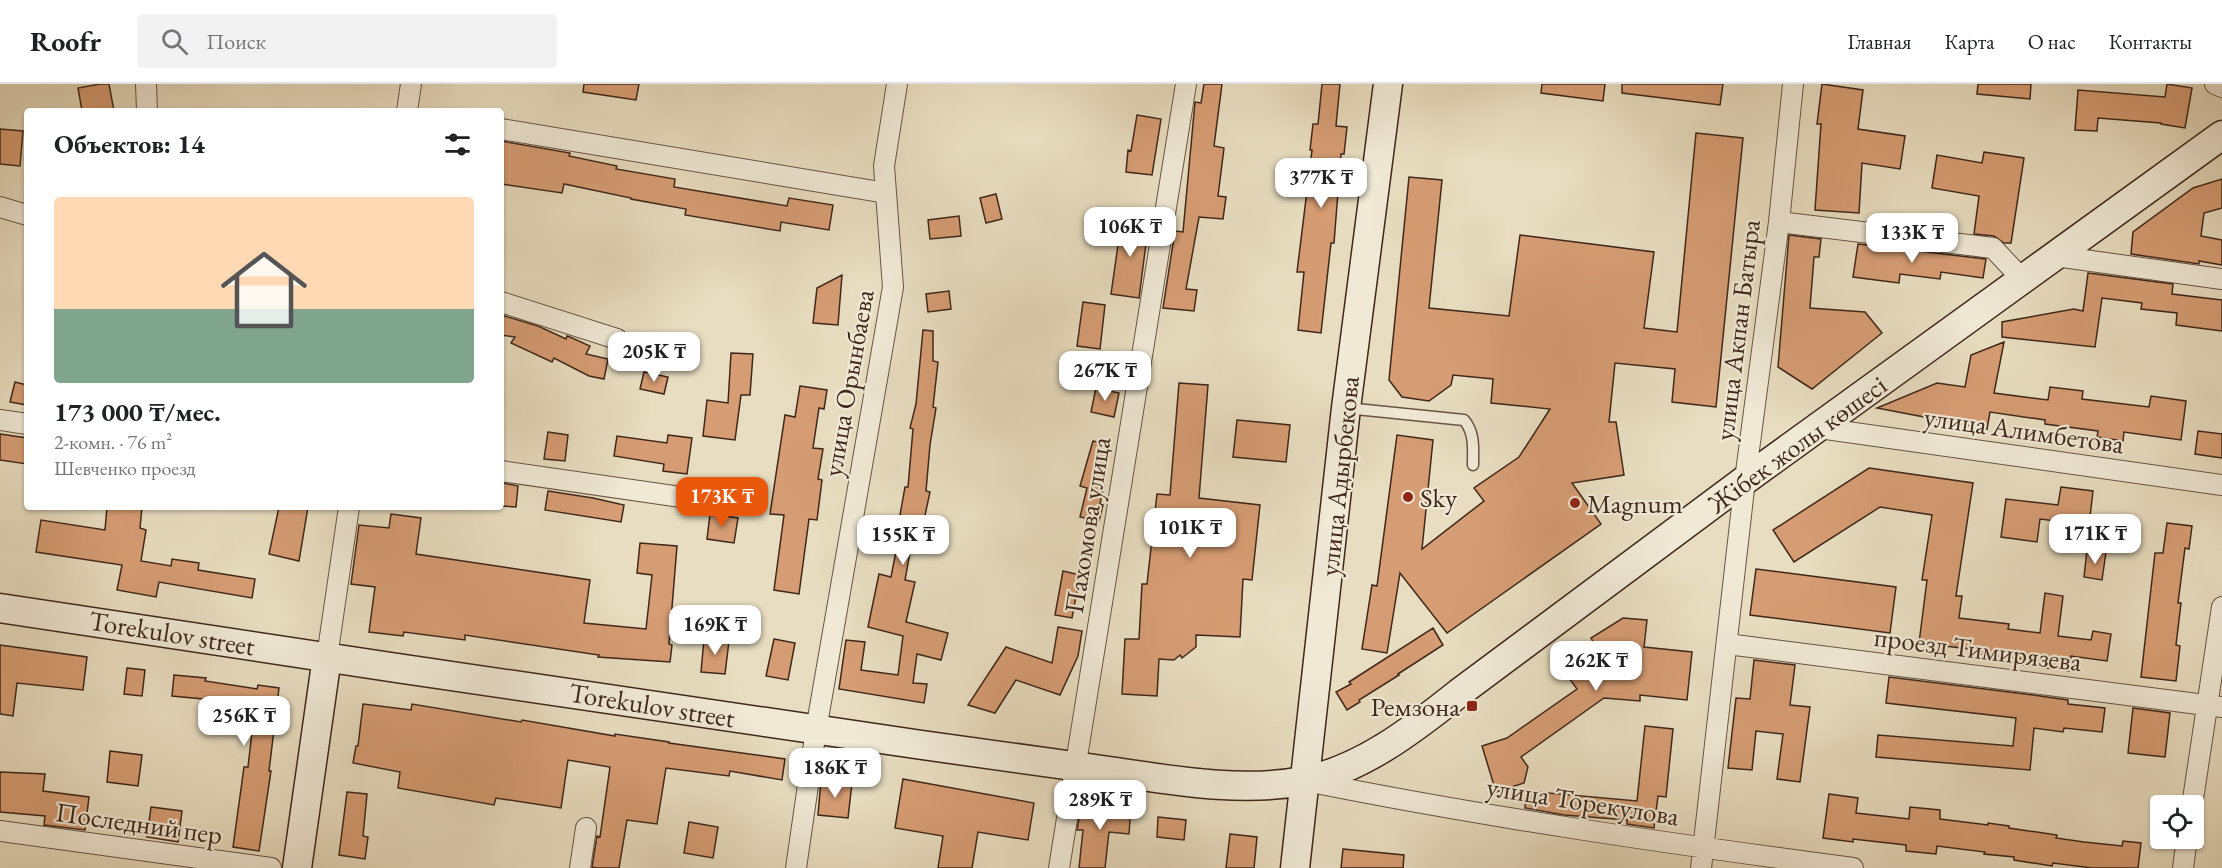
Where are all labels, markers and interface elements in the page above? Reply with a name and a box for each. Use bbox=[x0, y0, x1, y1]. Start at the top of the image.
search box bbox=[137, 14, 557, 68]
text: Roofr bbox=[30, 23, 101, 59]
icon: search bbox=[158, 25, 191, 58]
text: Поиск bbox=[206, 27, 266, 56]
text: Главная bbox=[1847, 28, 1911, 55]
text: Карта bbox=[1944, 28, 1995, 55]
text: О нас bbox=[2028, 28, 2076, 55]
text: Контакты bbox=[2109, 28, 2192, 55]
text: Объектов: 14 bbox=[54, 127, 205, 161]
icon: filters bbox=[441, 128, 474, 161]
pin: 377K ₸ bbox=[1272, 158, 1370, 209]
text: 377K ₸ bbox=[1289, 164, 1353, 190]
pin: 106K ₸ bbox=[1081, 207, 1179, 258]
text: 106K ₸ bbox=[1098, 213, 1162, 239]
pin: 133K ₸ bbox=[1863, 213, 1961, 264]
street label: улица Акпан Батыра bbox=[1706, 217, 1768, 442]
text: 133K ₸ bbox=[1880, 219, 1944, 245]
icon: home bbox=[210, 236, 318, 344]
street label: улица Орынбаева bbox=[814, 286, 882, 479]
pin: 205K ₸ bbox=[605, 332, 703, 383]
text: 205K ₸ bbox=[622, 338, 686, 364]
pin: 267K ₸ bbox=[1056, 351, 1154, 402]
text: 267K ₸ bbox=[1073, 357, 1137, 383]
street label: Жібек жолы көшесі bbox=[1700, 367, 1894, 521]
street label: улица Адырбекова bbox=[1311, 374, 1367, 578]
text: 173 000 ₸/мес. bbox=[54, 395, 221, 429]
street label: улица Алимбетова bbox=[1922, 399, 2126, 461]
text: 2-комн. · 76 m² bbox=[54, 429, 172, 455]
street label: Пахомова улица bbox=[1056, 434, 1118, 616]
text: Шевченко проезд bbox=[54, 455, 196, 481]
pin: 173K ₸ bbox=[673, 477, 771, 528]
place label: Sky bbox=[1420, 480, 1457, 515]
text: 173K ₸ bbox=[690, 483, 754, 509]
place label: Magnum bbox=[1587, 486, 1683, 521]
marker: Sky bbox=[1401, 490, 1415, 504]
marker: Magnum bbox=[1568, 496, 1582, 510]
pin: 101K ₸ bbox=[1141, 508, 1239, 559]
text: 101K ₸ bbox=[1158, 514, 1222, 540]
pin: 171K ₸ bbox=[2046, 514, 2144, 565]
pin: 155K ₸ bbox=[854, 515, 952, 566]
text: 171K ₸ bbox=[2063, 520, 2127, 546]
text: 155K ₸ bbox=[871, 521, 935, 547]
street label: Torekulov street bbox=[87, 603, 258, 663]
pin: 169K ₸ bbox=[666, 605, 764, 656]
text: 169K ₸ bbox=[683, 611, 747, 637]
street label: проезд Тимирязева bbox=[1872, 619, 2084, 679]
pin: 262K ₸ bbox=[1547, 641, 1645, 692]
text: 262K ₸ bbox=[1564, 647, 1628, 673]
street label: Torekulov street bbox=[567, 675, 738, 735]
place label: Ремзона bbox=[1371, 689, 1460, 724]
pin: 256K ₸ bbox=[195, 696, 293, 747]
marker: Ремзона bbox=[1465, 699, 1479, 713]
text: 256K ₸ bbox=[212, 702, 276, 728]
pin: 186K ₸ bbox=[786, 748, 884, 799]
text: 186K ₸ bbox=[803, 754, 867, 780]
street label: улица Торекулова bbox=[1484, 769, 1682, 834]
pin: 289K ₸ bbox=[1051, 780, 1149, 831]
text: 289K ₸ bbox=[1068, 786, 1132, 812]
street label: Последний пер bbox=[53, 794, 225, 852]
map controls bbox=[2150, 795, 2204, 849]
button: locate bbox=[2150, 795, 2204, 849]

